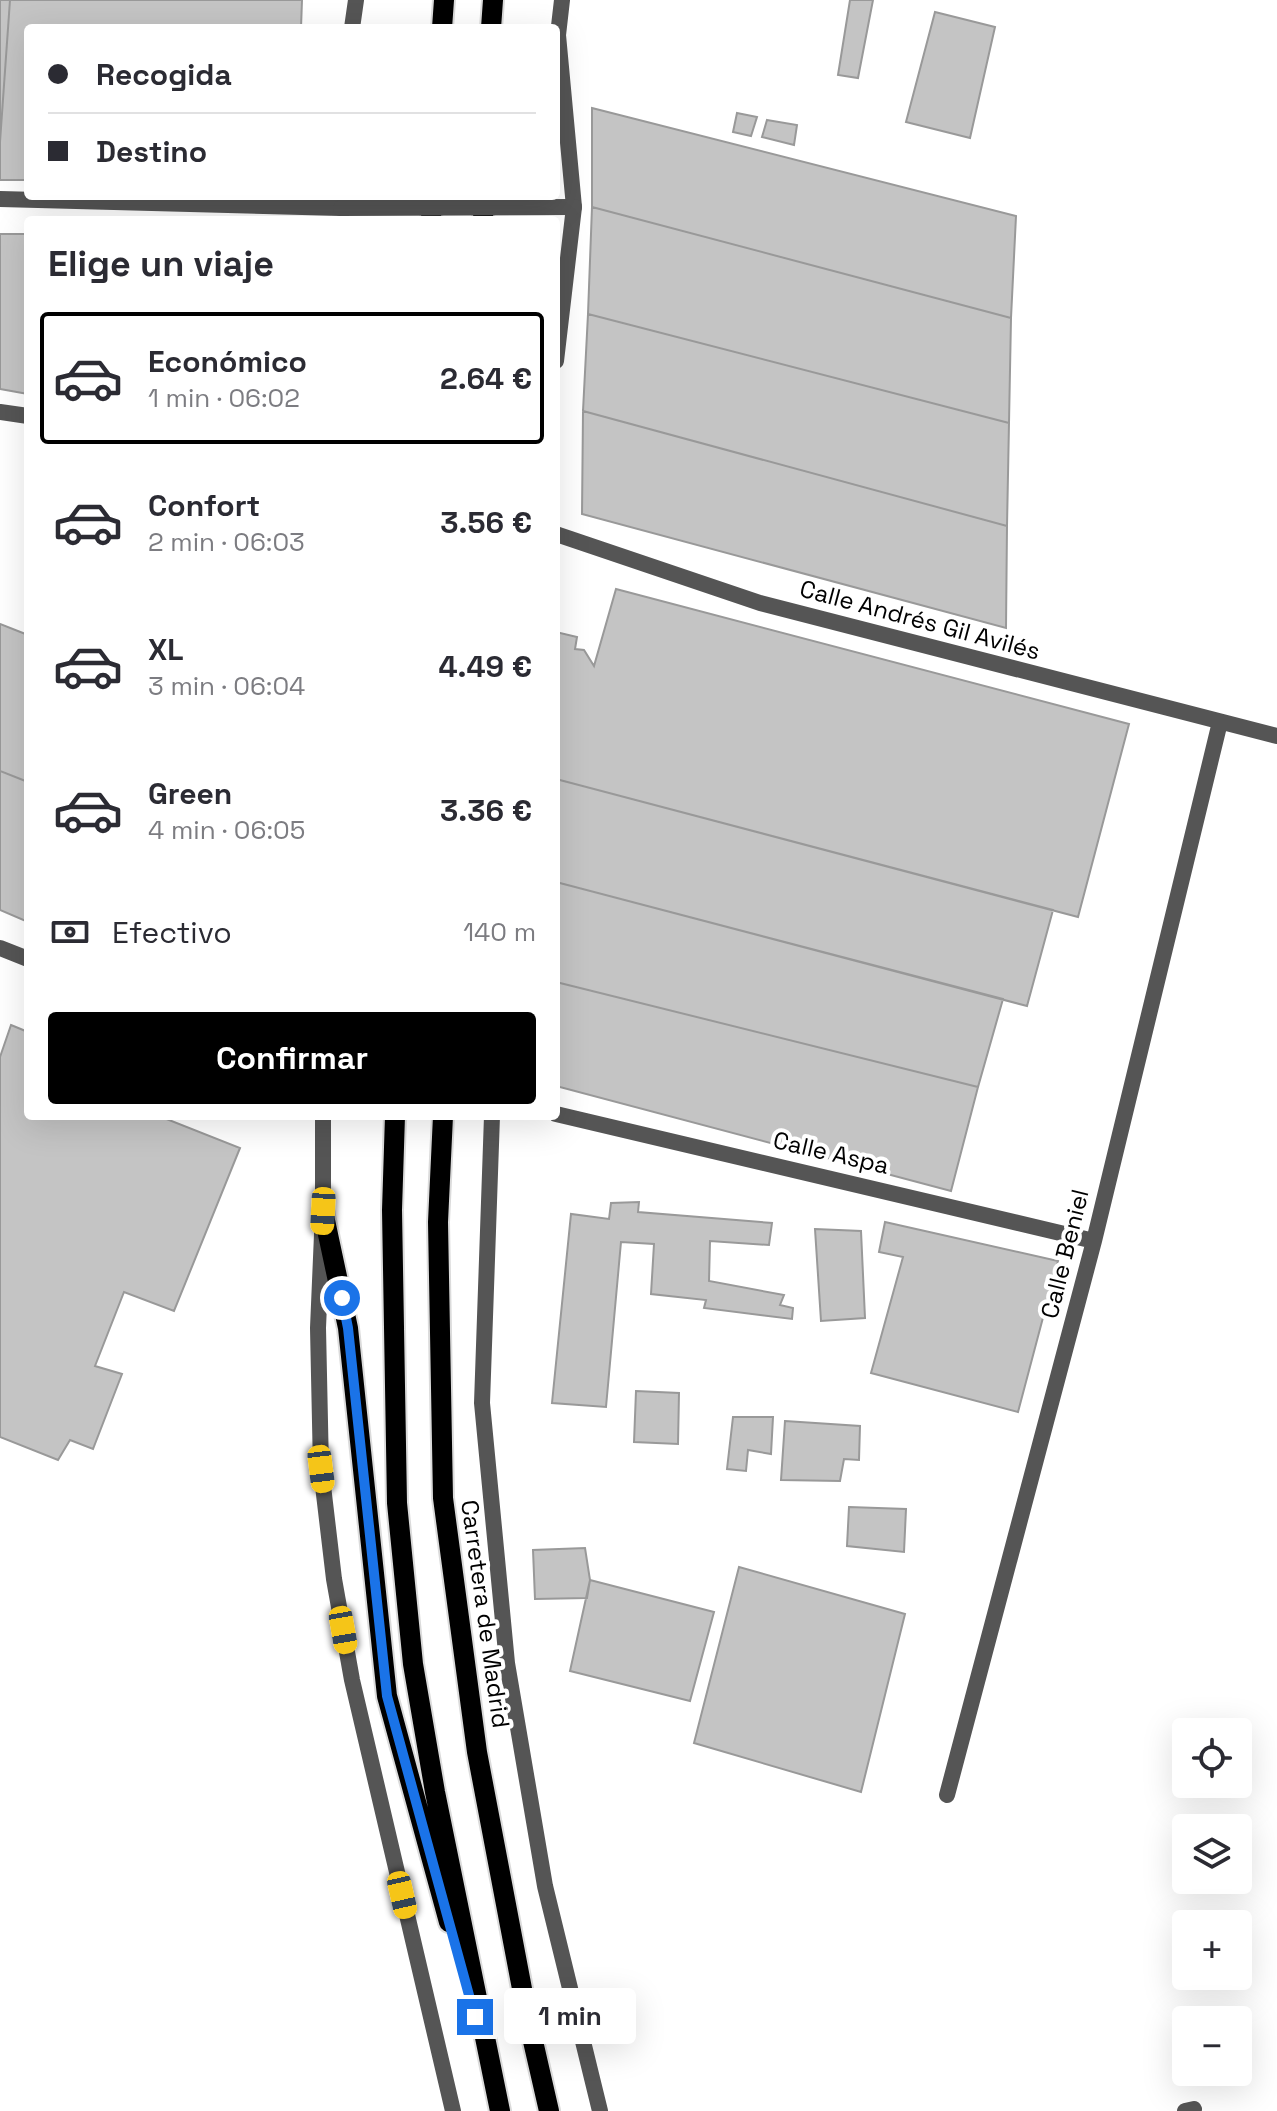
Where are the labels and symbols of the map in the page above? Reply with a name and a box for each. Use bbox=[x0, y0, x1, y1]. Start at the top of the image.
street label: Calle Andrés Gil Avilés bbox=[797, 572, 1044, 667]
street label: Calle Aspa bbox=[770, 1124, 892, 1181]
car bbox=[310, 1186, 336, 1236]
street label: Calle Beniel bbox=[1033, 1186, 1096, 1322]
route start bbox=[324, 1280, 360, 1316]
car bbox=[306, 1444, 336, 1494]
street label: Carretera de Madrid bbox=[454, 1498, 517, 1730]
car bbox=[327, 1604, 359, 1656]
car bbox=[385, 1869, 419, 1921]
callout: 1 min bbox=[503, 1989, 635, 2045]
route end bbox=[457, 1999, 493, 2035]

